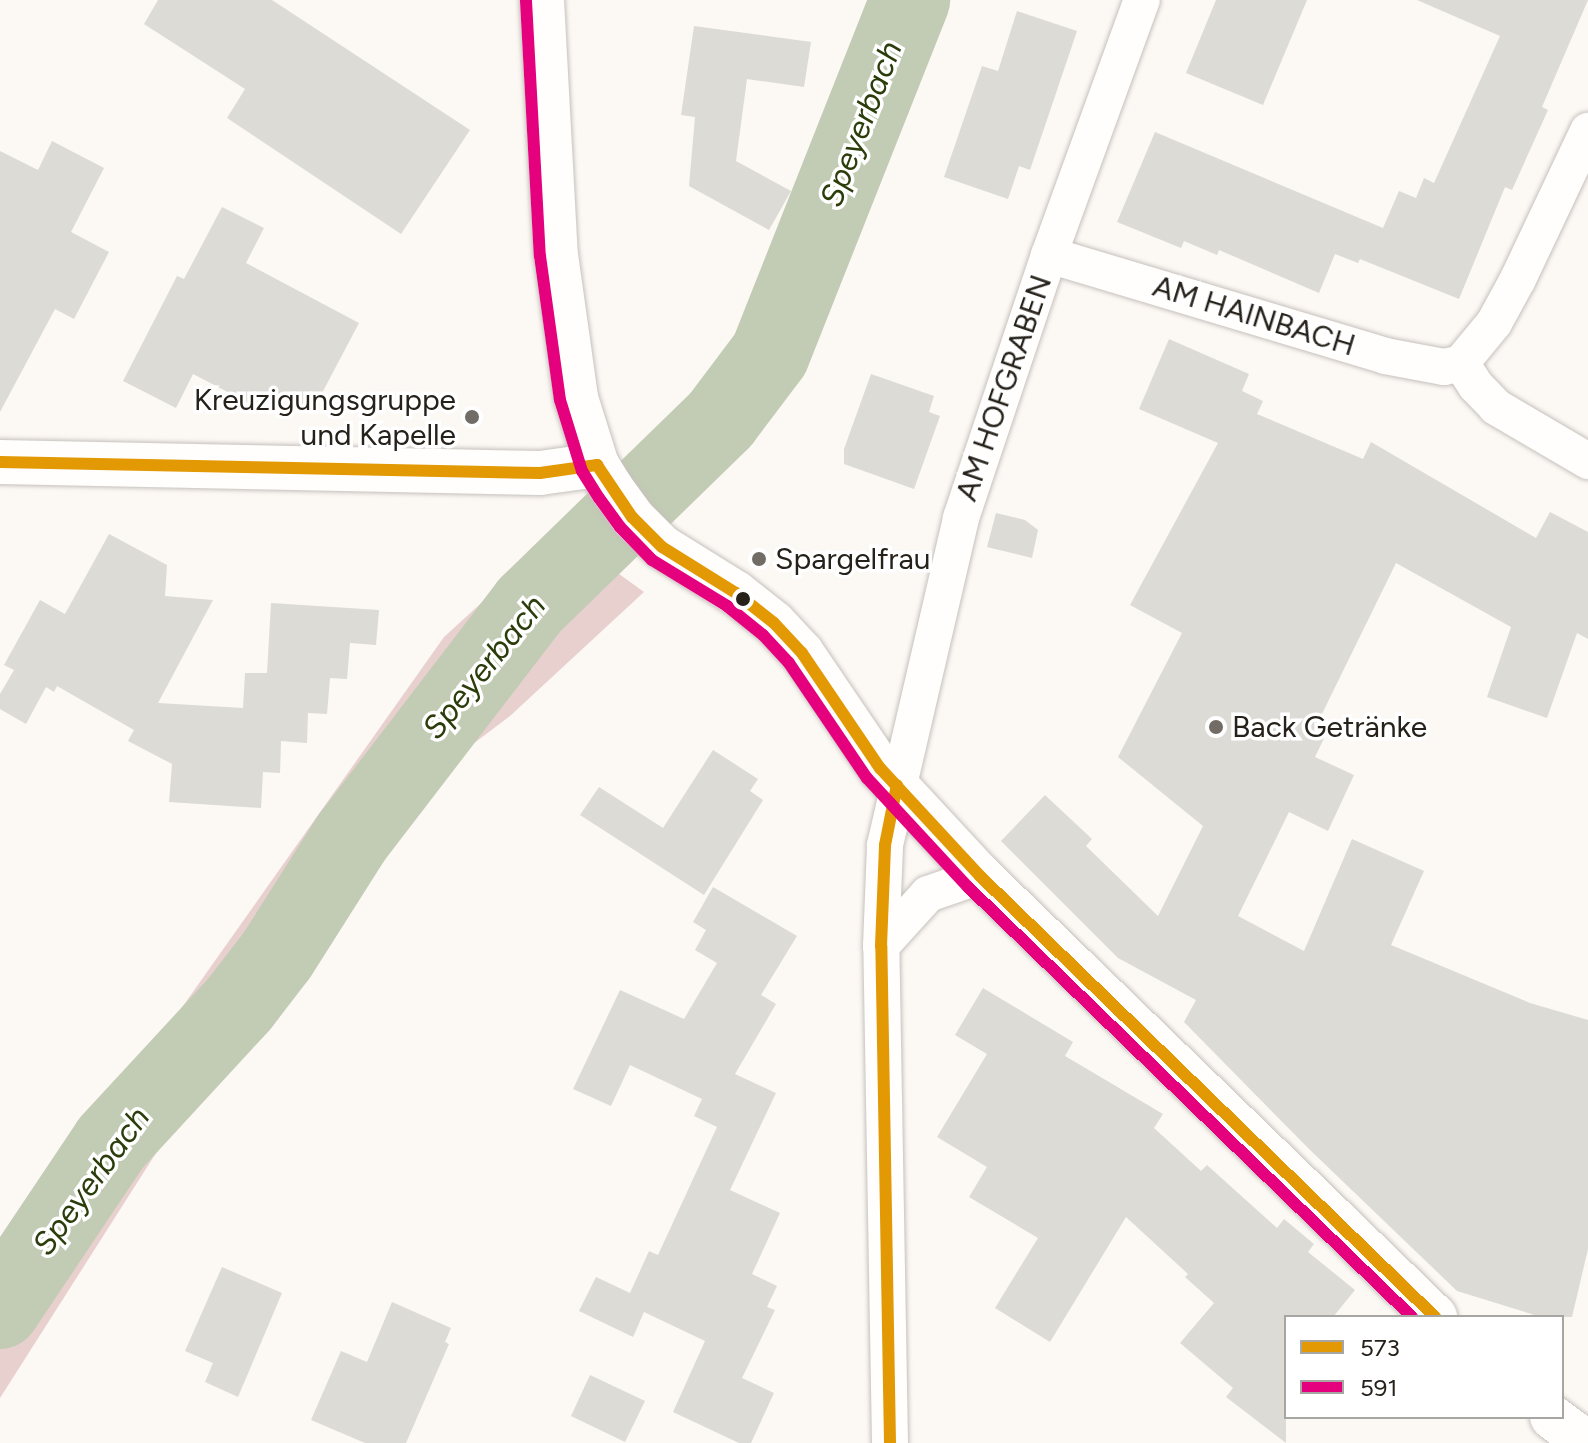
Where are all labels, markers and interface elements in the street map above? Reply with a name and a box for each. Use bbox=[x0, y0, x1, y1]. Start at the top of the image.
water label: Speyerbach bbox=[812, 36, 910, 212]
street label: AM HAINBACH bbox=[1149, 268, 1359, 364]
street label: AM HOFGRABEN bbox=[948, 270, 1060, 506]
place label: Kreuzigungsgruppe und Kapelle bbox=[194, 382, 456, 452]
marker: Kreuzigungsgruppe und Kapelle bbox=[463, 408, 481, 426]
place label: Spargelfrau bbox=[775, 541, 930, 577]
marker: Spargelfrau bbox=[750, 550, 768, 568]
water label: Speyerbach bbox=[414, 587, 554, 747]
unlabelled marker bbox=[735, 591, 751, 607]
place label: Back Getränke bbox=[1232, 709, 1427, 745]
marker: Back Getränke bbox=[1207, 718, 1225, 736]
water label: Speyerbach bbox=[24, 1099, 158, 1263]
legend bbox=[1284, 1315, 1564, 1419]
text: 573 bbox=[1360, 1333, 1400, 1362]
text: 591 bbox=[1360, 1373, 1397, 1402]

